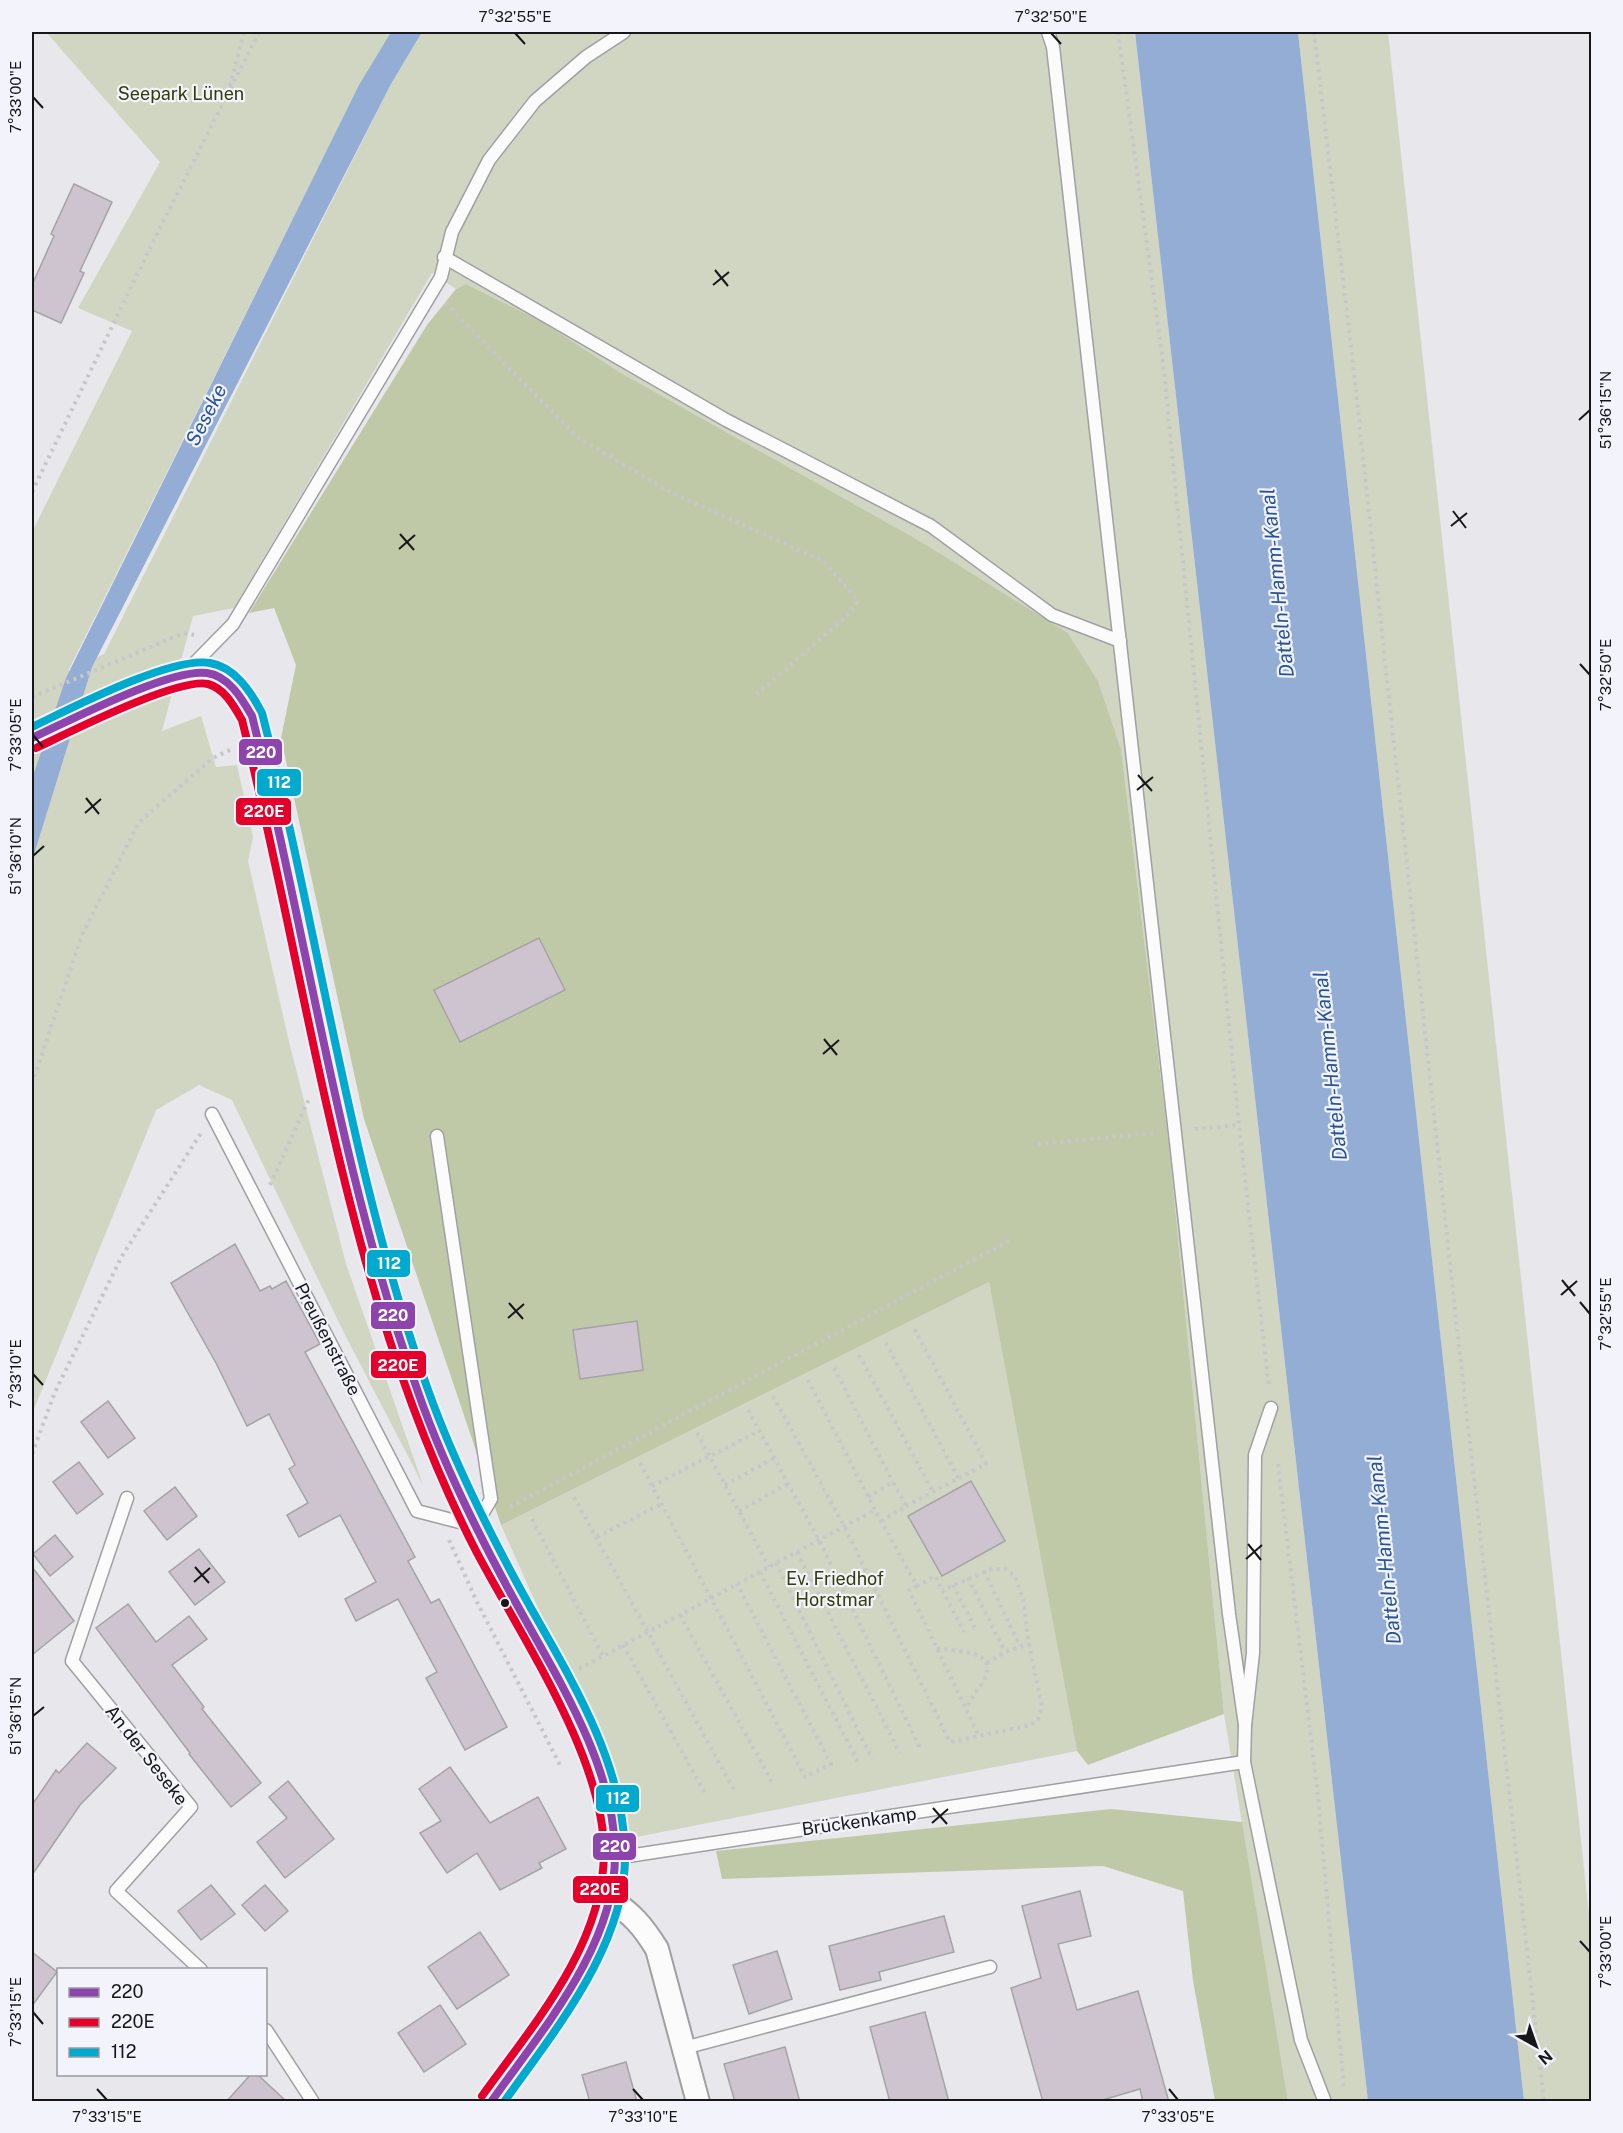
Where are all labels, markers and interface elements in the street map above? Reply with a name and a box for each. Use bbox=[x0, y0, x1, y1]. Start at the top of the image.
text: 7°32'55"E bbox=[479, 8, 551, 25]
text: 7°32'50"E bbox=[1015, 8, 1087, 25]
text: 7°33'00"E bbox=[7, 61, 24, 133]
park label: Seepark Lünen bbox=[118, 83, 244, 104]
text: 51°36'15"N bbox=[1597, 371, 1614, 449]
water label: Seseke bbox=[180, 380, 232, 450]
water label: Datteln-Hamm-Kanal bbox=[1255, 487, 1299, 679]
text: 7°32'50"E bbox=[1597, 639, 1614, 711]
text: 7°33'05"E bbox=[7, 699, 24, 771]
line badge: 220 bbox=[238, 738, 283, 766]
text: 220 bbox=[246, 743, 276, 762]
line badge: 112 bbox=[256, 768, 302, 797]
text: 112 bbox=[267, 773, 291, 792]
line badge: 220E bbox=[235, 797, 292, 826]
text: 220E bbox=[244, 802, 284, 821]
text: 51°36'10"N bbox=[7, 817, 24, 895]
water label: Datteln-Hamm-Kanal bbox=[1308, 970, 1352, 1162]
line badge: 112 bbox=[366, 1249, 411, 1278]
text: 112 bbox=[377, 1254, 401, 1273]
text: 7°32'55"E bbox=[1597, 1278, 1614, 1350]
street label: Preußenstraße bbox=[291, 1279, 365, 1399]
line badge: 220 bbox=[370, 1301, 416, 1330]
text: 220 bbox=[378, 1306, 408, 1325]
text: 7°33'10"E bbox=[7, 1339, 24, 1409]
line badge: 220E bbox=[370, 1350, 427, 1379]
text: 220E bbox=[378, 1356, 418, 1375]
water label: Datteln-Hamm-Kanal bbox=[1362, 1454, 1406, 1646]
park label: Ev. Friedhof Horstmar bbox=[786, 1568, 884, 1610]
unlabelled marker bbox=[499, 1597, 511, 1609]
text: 51°36'15"N bbox=[7, 1677, 24, 1755]
street label: An der Seseke bbox=[101, 1701, 193, 1809]
line badge: 112 bbox=[595, 1784, 640, 1813]
text: 112 bbox=[606, 1789, 630, 1808]
street label: Brückenkamp bbox=[800, 1803, 918, 1839]
line badge: 220 bbox=[592, 1832, 637, 1861]
text: 220 bbox=[600, 1837, 630, 1856]
line badge: 220E bbox=[572, 1875, 629, 1904]
text: 220E bbox=[580, 1880, 620, 1899]
text: 7°33'00"E bbox=[1597, 1916, 1614, 1988]
legend bbox=[57, 1968, 267, 2076]
text: 7°33'15"E bbox=[7, 1977, 24, 2047]
text: 220 bbox=[111, 1981, 143, 2002]
text: 220E bbox=[111, 2011, 155, 2032]
north arrow bbox=[1506, 2016, 1566, 2076]
text: 112 bbox=[111, 2041, 136, 2062]
text: N bbox=[1534, 2046, 1556, 2068]
text: 7°33'15"E bbox=[72, 2108, 142, 2125]
text: 7°33'10"E bbox=[608, 2108, 678, 2125]
text: 7°33'05"E bbox=[1142, 2108, 1214, 2125]

